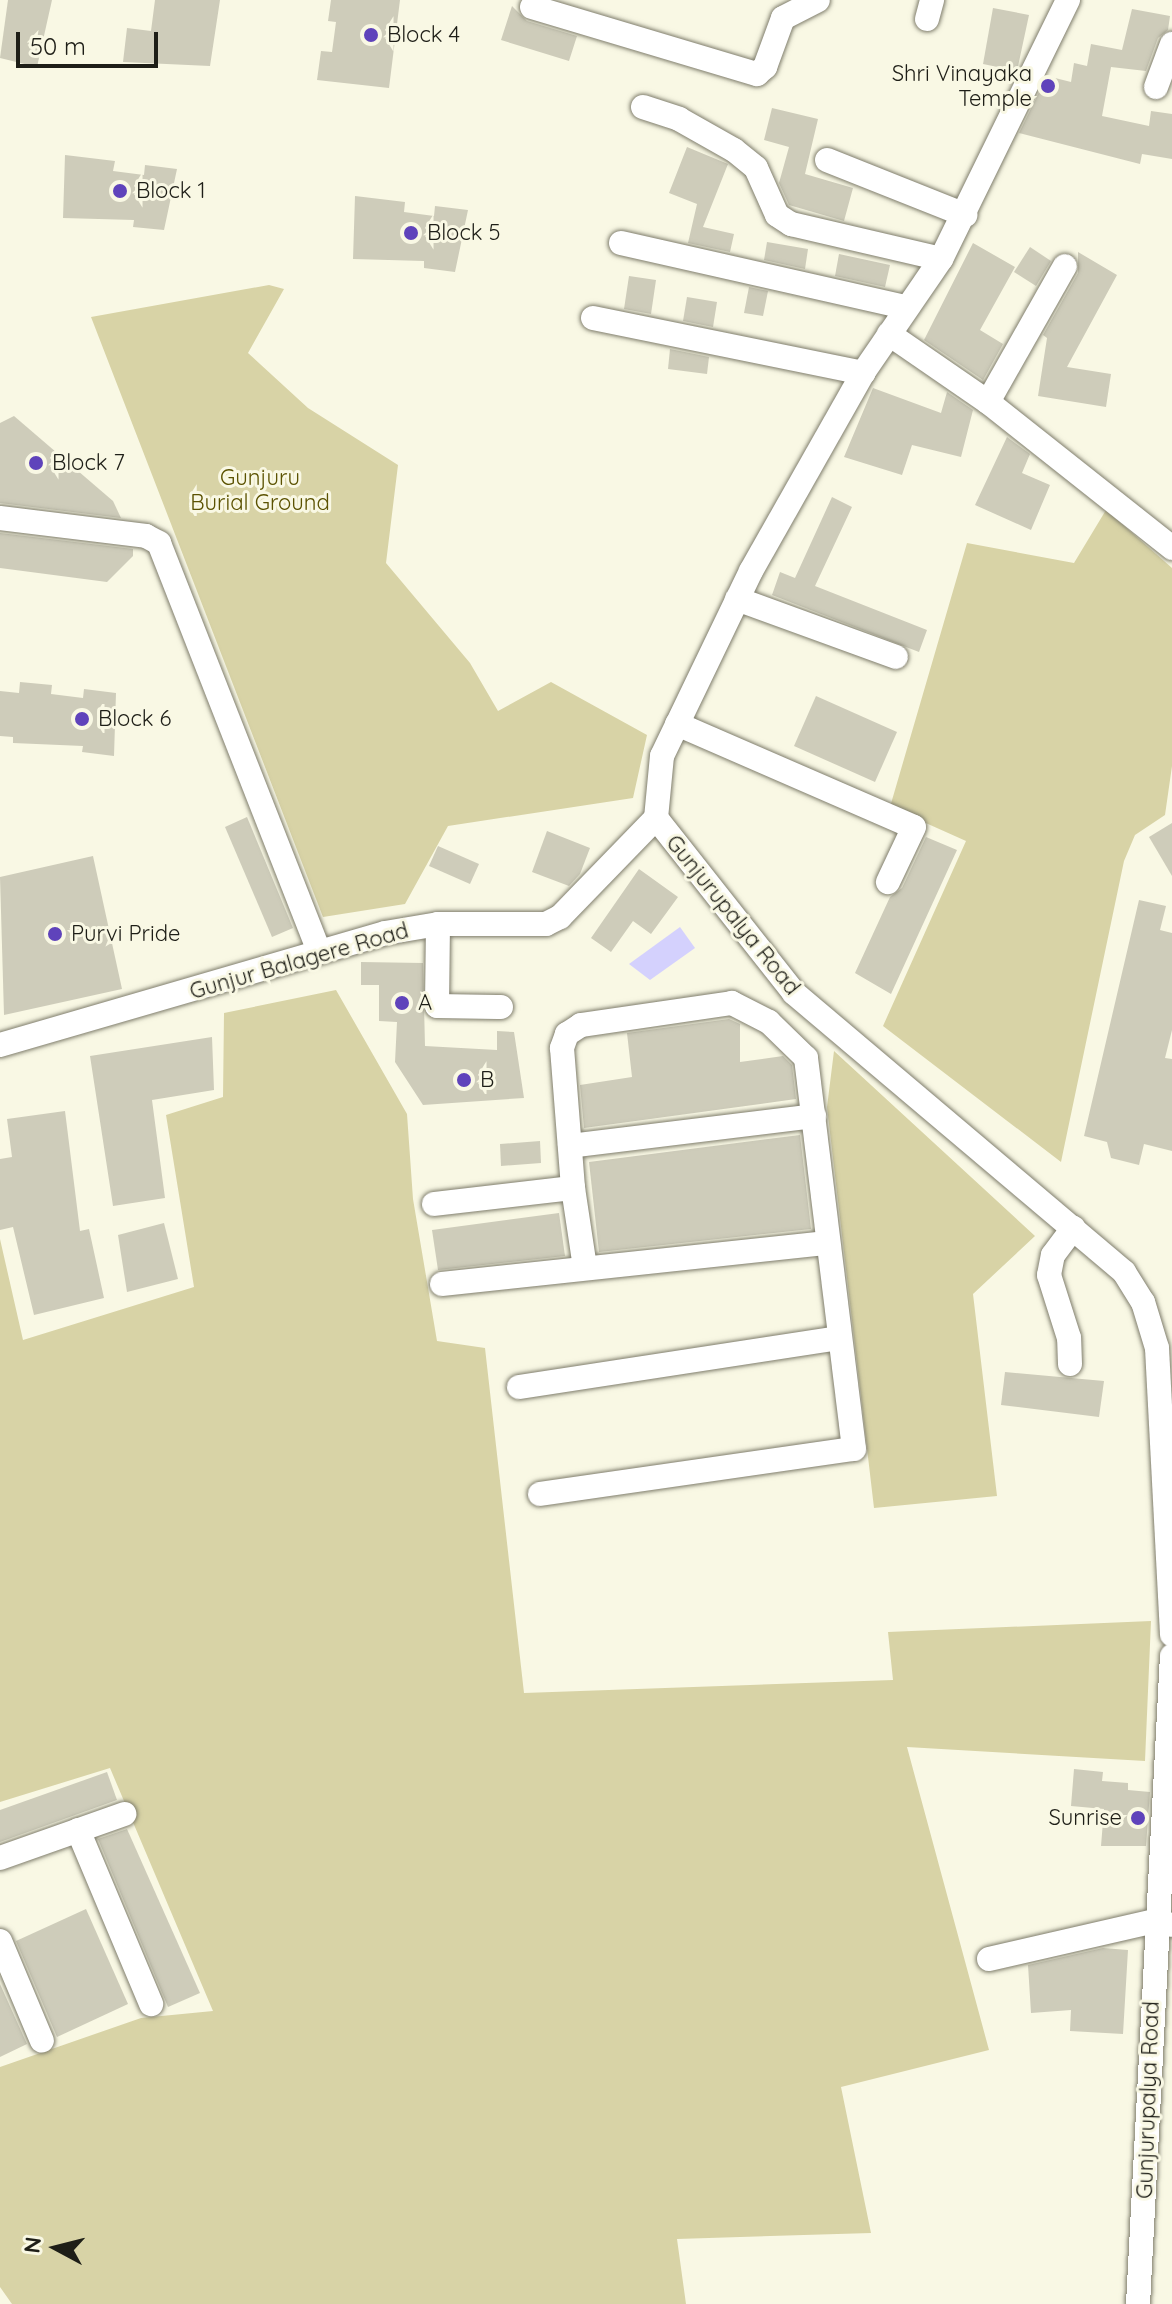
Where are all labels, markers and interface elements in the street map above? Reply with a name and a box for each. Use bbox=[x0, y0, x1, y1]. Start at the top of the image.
scale bar bbox=[20, 16, 162, 66]
place label: Block 4 bbox=[387, 22, 460, 48]
marker: Block 4 bbox=[362, 26, 380, 44]
text: 50 m bbox=[30, 31, 86, 61]
place label: Shri Vinayaka Temple bbox=[892, 60, 1032, 112]
marker: Shri Vinayaka Temple bbox=[1039, 77, 1057, 95]
place label: Block 1 bbox=[136, 178, 206, 204]
marker: Block 1 bbox=[111, 182, 129, 200]
place label: Block 5 bbox=[427, 220, 501, 246]
marker: Block 5 bbox=[402, 224, 420, 242]
place label: Block 7 bbox=[52, 450, 125, 476]
marker: Block 7 bbox=[27, 454, 45, 472]
park label: Gunjuru Burial Ground bbox=[190, 464, 330, 516]
place label: Block 6 bbox=[98, 706, 171, 732]
marker: Block 6 bbox=[73, 710, 91, 728]
street label: Gunjurupalya Road bbox=[661, 830, 805, 1000]
street label: Gunjur Balagere Road bbox=[187, 917, 411, 1005]
place label: Purvi Pride bbox=[71, 921, 180, 947]
marker: Purvi Pride bbox=[46, 925, 64, 943]
place label: A bbox=[418, 990, 432, 1016]
marker: A bbox=[393, 994, 411, 1012]
place label: B bbox=[480, 1067, 494, 1093]
marker: B bbox=[455, 1071, 473, 1089]
place label: Sunrise bbox=[1048, 1805, 1122, 1831]
marker: Sunrise bbox=[1129, 1809, 1147, 1827]
street label: Gunjurupalya Road bbox=[1131, 2001, 1165, 2199]
north arrow bbox=[16, 2208, 96, 2288]
text: N bbox=[17, 2235, 47, 2255]

